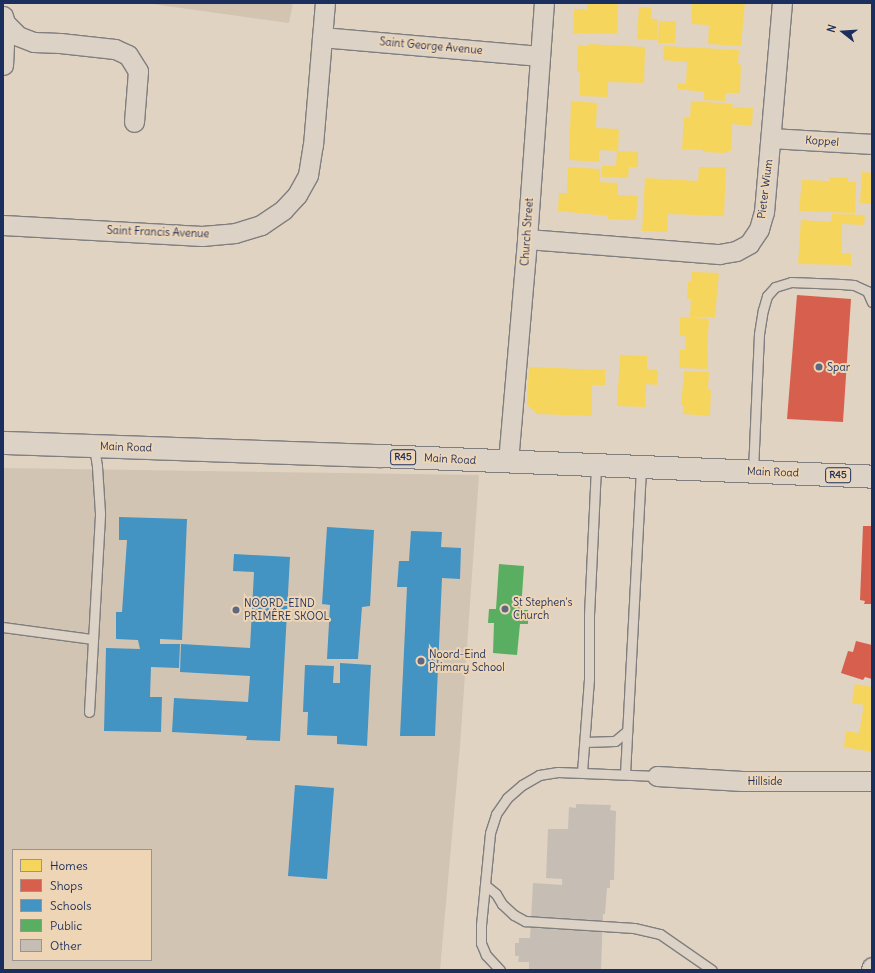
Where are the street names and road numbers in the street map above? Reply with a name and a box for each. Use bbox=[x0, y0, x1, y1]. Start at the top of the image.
street label: Saint George Avenue bbox=[379, 35, 483, 57]
street label: Koppel bbox=[805, 133, 839, 149]
street label: Pieter Wium bbox=[755, 158, 775, 220]
street label: Church Street bbox=[518, 197, 536, 267]
street label: Saint Francis Avenue bbox=[106, 224, 210, 240]
street label: Main Road bbox=[100, 439, 152, 455]
road number: R45 bbox=[390, 449, 416, 465]
street label: Main Road bbox=[424, 451, 476, 467]
street label: Main Road bbox=[747, 464, 799, 480]
road number: R45 bbox=[825, 467, 851, 483]
street label: Hillside bbox=[747, 774, 783, 788]

